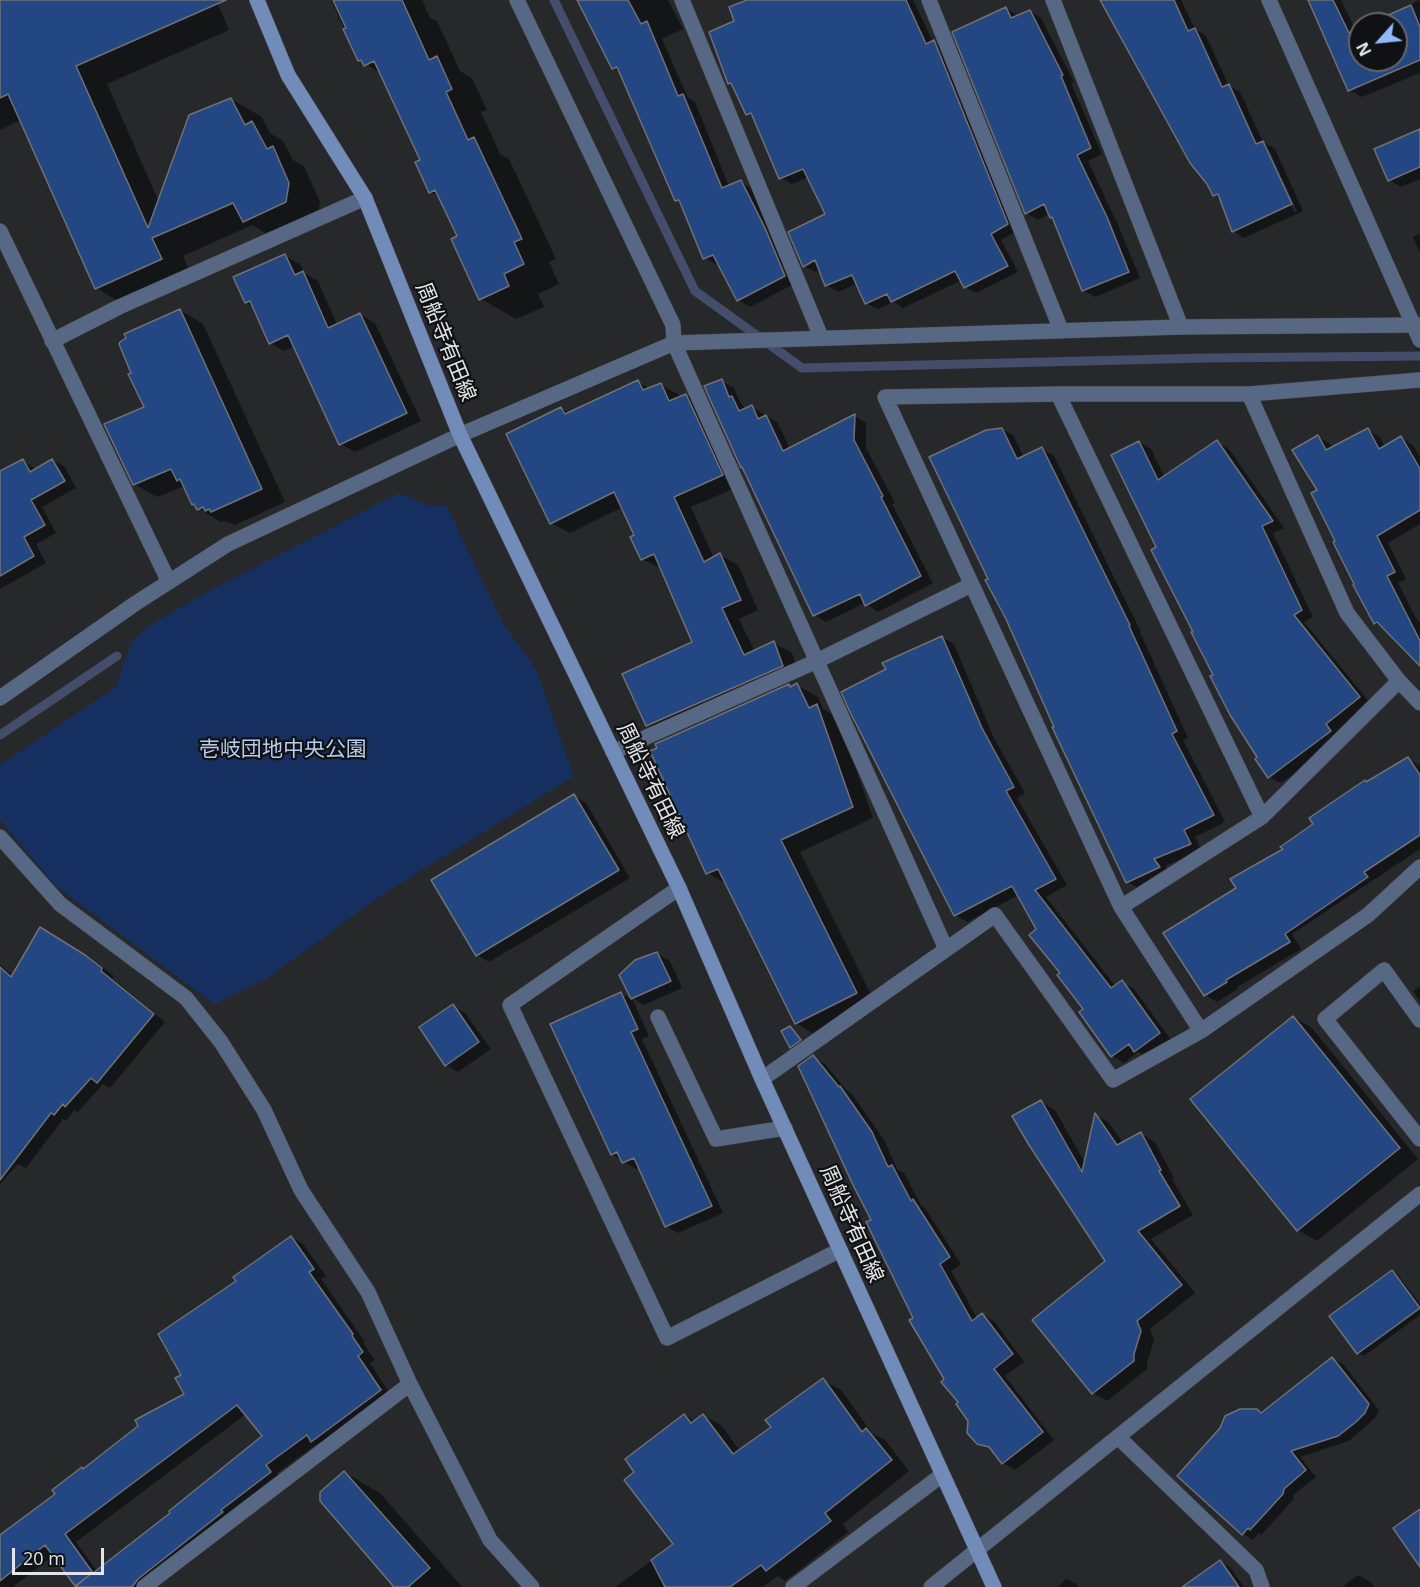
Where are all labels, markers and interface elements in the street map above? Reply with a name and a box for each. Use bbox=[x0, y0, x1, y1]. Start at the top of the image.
north arrow bbox=[1348, 12, 1408, 72]
text: N bbox=[1351, 38, 1377, 60]
street label: 周船寺有田線 bbox=[410, 279, 480, 405]
street label: 周船寺有田線 bbox=[611, 719, 689, 843]
park label: 壱岐団地中央公園 bbox=[199, 737, 367, 763]
street label: 周船寺有田線 bbox=[814, 1161, 888, 1287]
scale bar bbox=[15, 1536, 106, 1574]
text: 20 m bbox=[23, 1546, 65, 1570]

